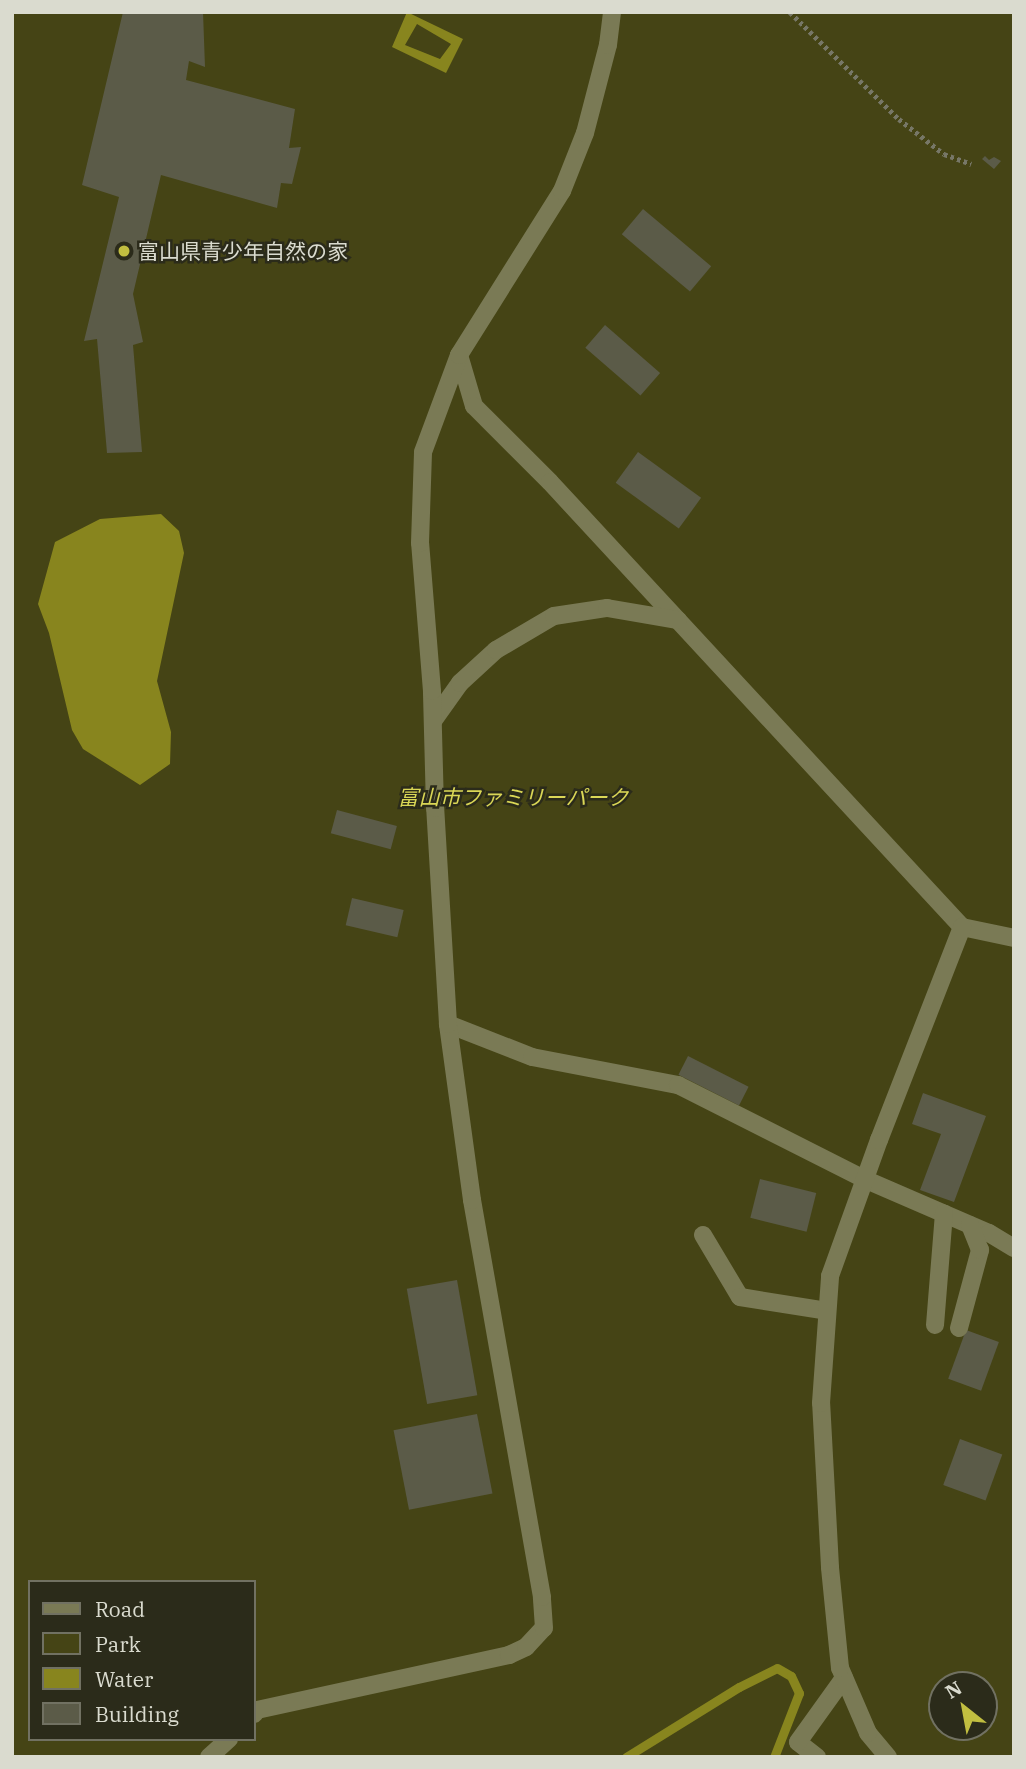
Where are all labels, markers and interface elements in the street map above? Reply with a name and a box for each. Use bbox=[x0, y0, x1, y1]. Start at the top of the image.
place label: 富山県青少年自然の家 bbox=[138, 238, 348, 264]
marker: 富山県青少年自然の家 bbox=[116, 243, 132, 259]
park label: 富山市ファミリーパーク bbox=[398, 784, 628, 810]
legend bbox=[28, 1580, 256, 1741]
text: Road bbox=[95, 1595, 145, 1623]
text: Park bbox=[95, 1630, 141, 1658]
text: Water bbox=[95, 1665, 153, 1693]
north arrow bbox=[928, 1671, 998, 1741]
text: N bbox=[941, 1676, 966, 1704]
text: Building bbox=[95, 1700, 179, 1728]

